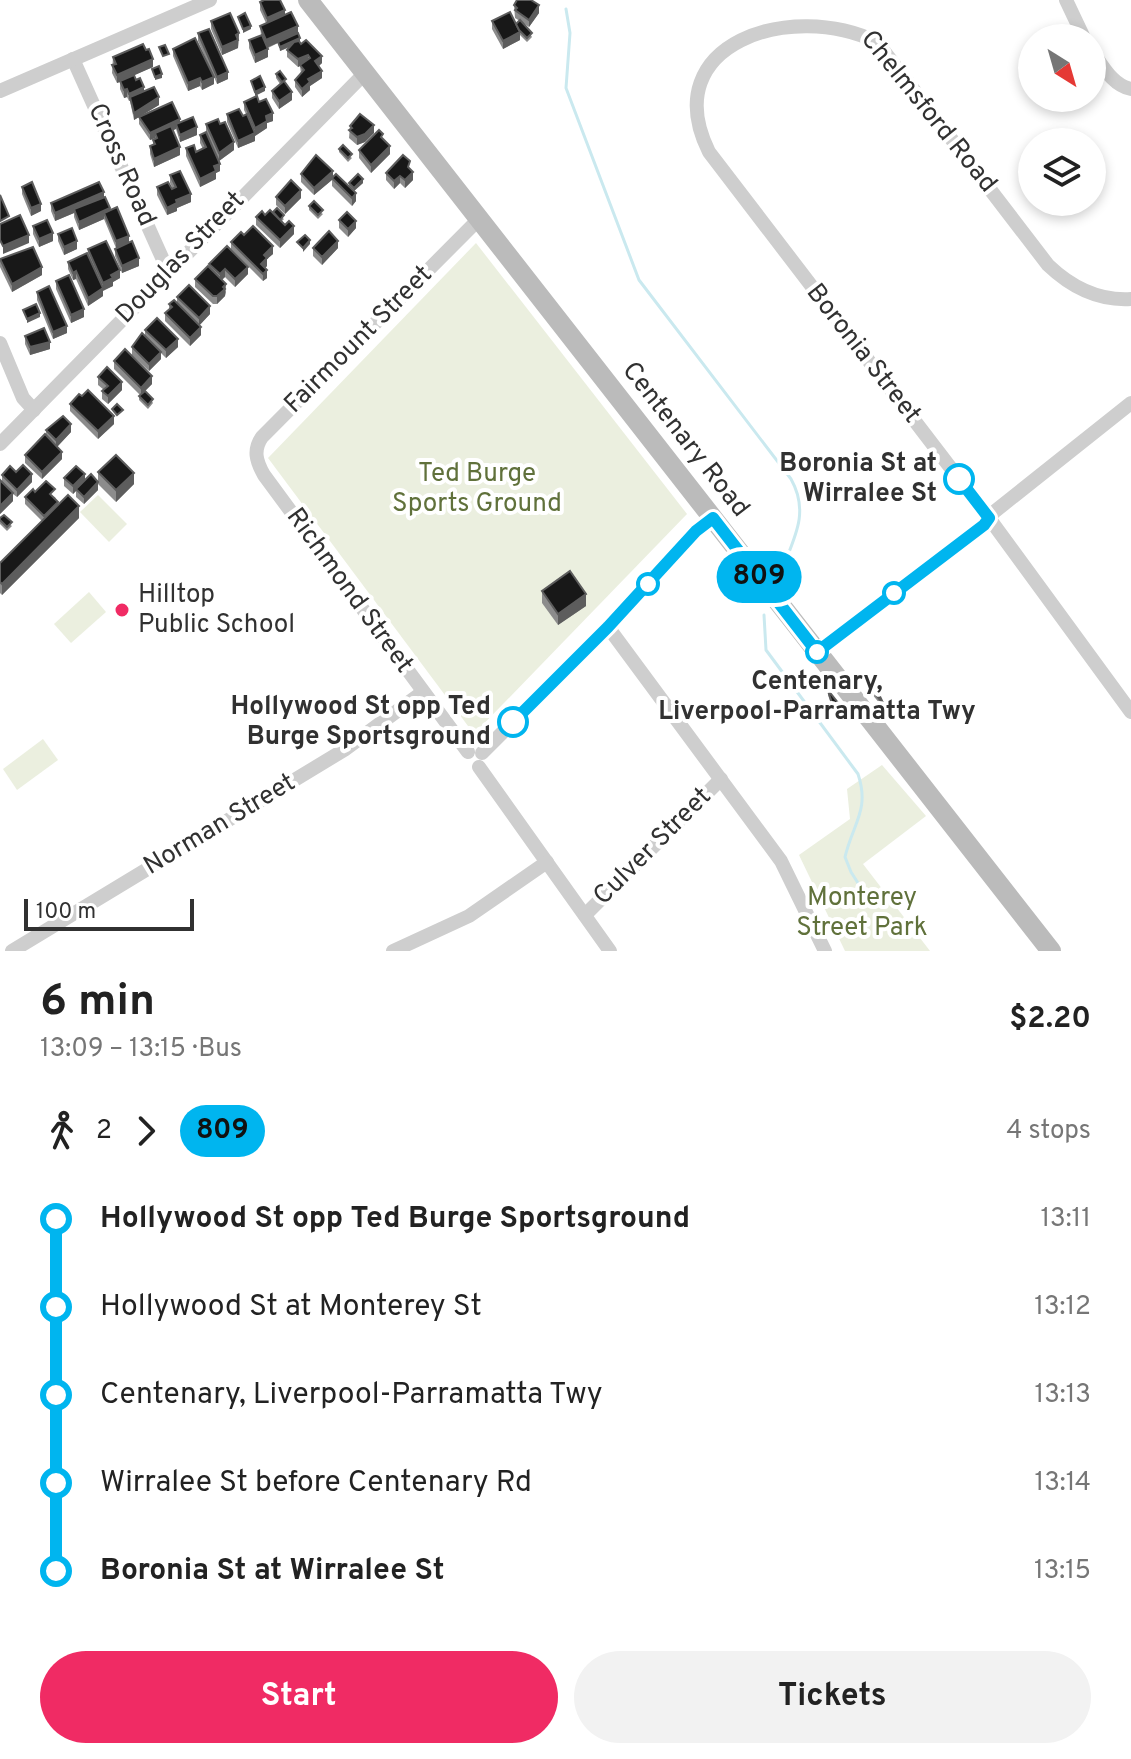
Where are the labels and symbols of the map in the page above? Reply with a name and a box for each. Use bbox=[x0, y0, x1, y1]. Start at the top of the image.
street label: Chelmsford Road bbox=[852, 24, 1004, 200]
north arrow bbox=[1018, 24, 1106, 112]
street label: Cross Road bbox=[79, 98, 163, 232]
street label: Douglas Street bbox=[110, 185, 252, 331]
street label: Fairmount Street bbox=[278, 259, 440, 421]
street label: Boronia Street bbox=[798, 278, 928, 430]
street label: Centenary Road bbox=[614, 356, 756, 524]
place label: Boronia St at Wirralee St bbox=[779, 448, 937, 511]
park label: Ted Burge Sports Ground bbox=[392, 458, 562, 521]
marker: Boronia St at Wirralee St bbox=[944, 464, 974, 494]
street label: Richmond Street bbox=[278, 502, 420, 680]
line badge: 809 bbox=[713, 551, 805, 603]
unlabelled marker bbox=[637, 573, 659, 595]
place label: Hilltop Public School bbox=[138, 579, 295, 642]
unlabelled marker bbox=[883, 582, 905, 604]
marker: Hilltop Public School bbox=[113, 601, 131, 619]
marker: Centenary, Liverpool-Parramatta Twy bbox=[806, 641, 828, 663]
place label: Centenary, Liverpool-Parramatta Twy bbox=[658, 666, 976, 729]
place label: Hollywood St opp Ted Burge Sportsground bbox=[230, 691, 491, 754]
marker: Hollywood St opp Ted Burge Sportsground bbox=[498, 707, 528, 737]
street label: Norman Street bbox=[138, 767, 302, 883]
street label: Culver Street bbox=[587, 781, 719, 913]
park label: Monterey Street Park bbox=[796, 882, 928, 945]
scale bar bbox=[24, 895, 194, 931]

